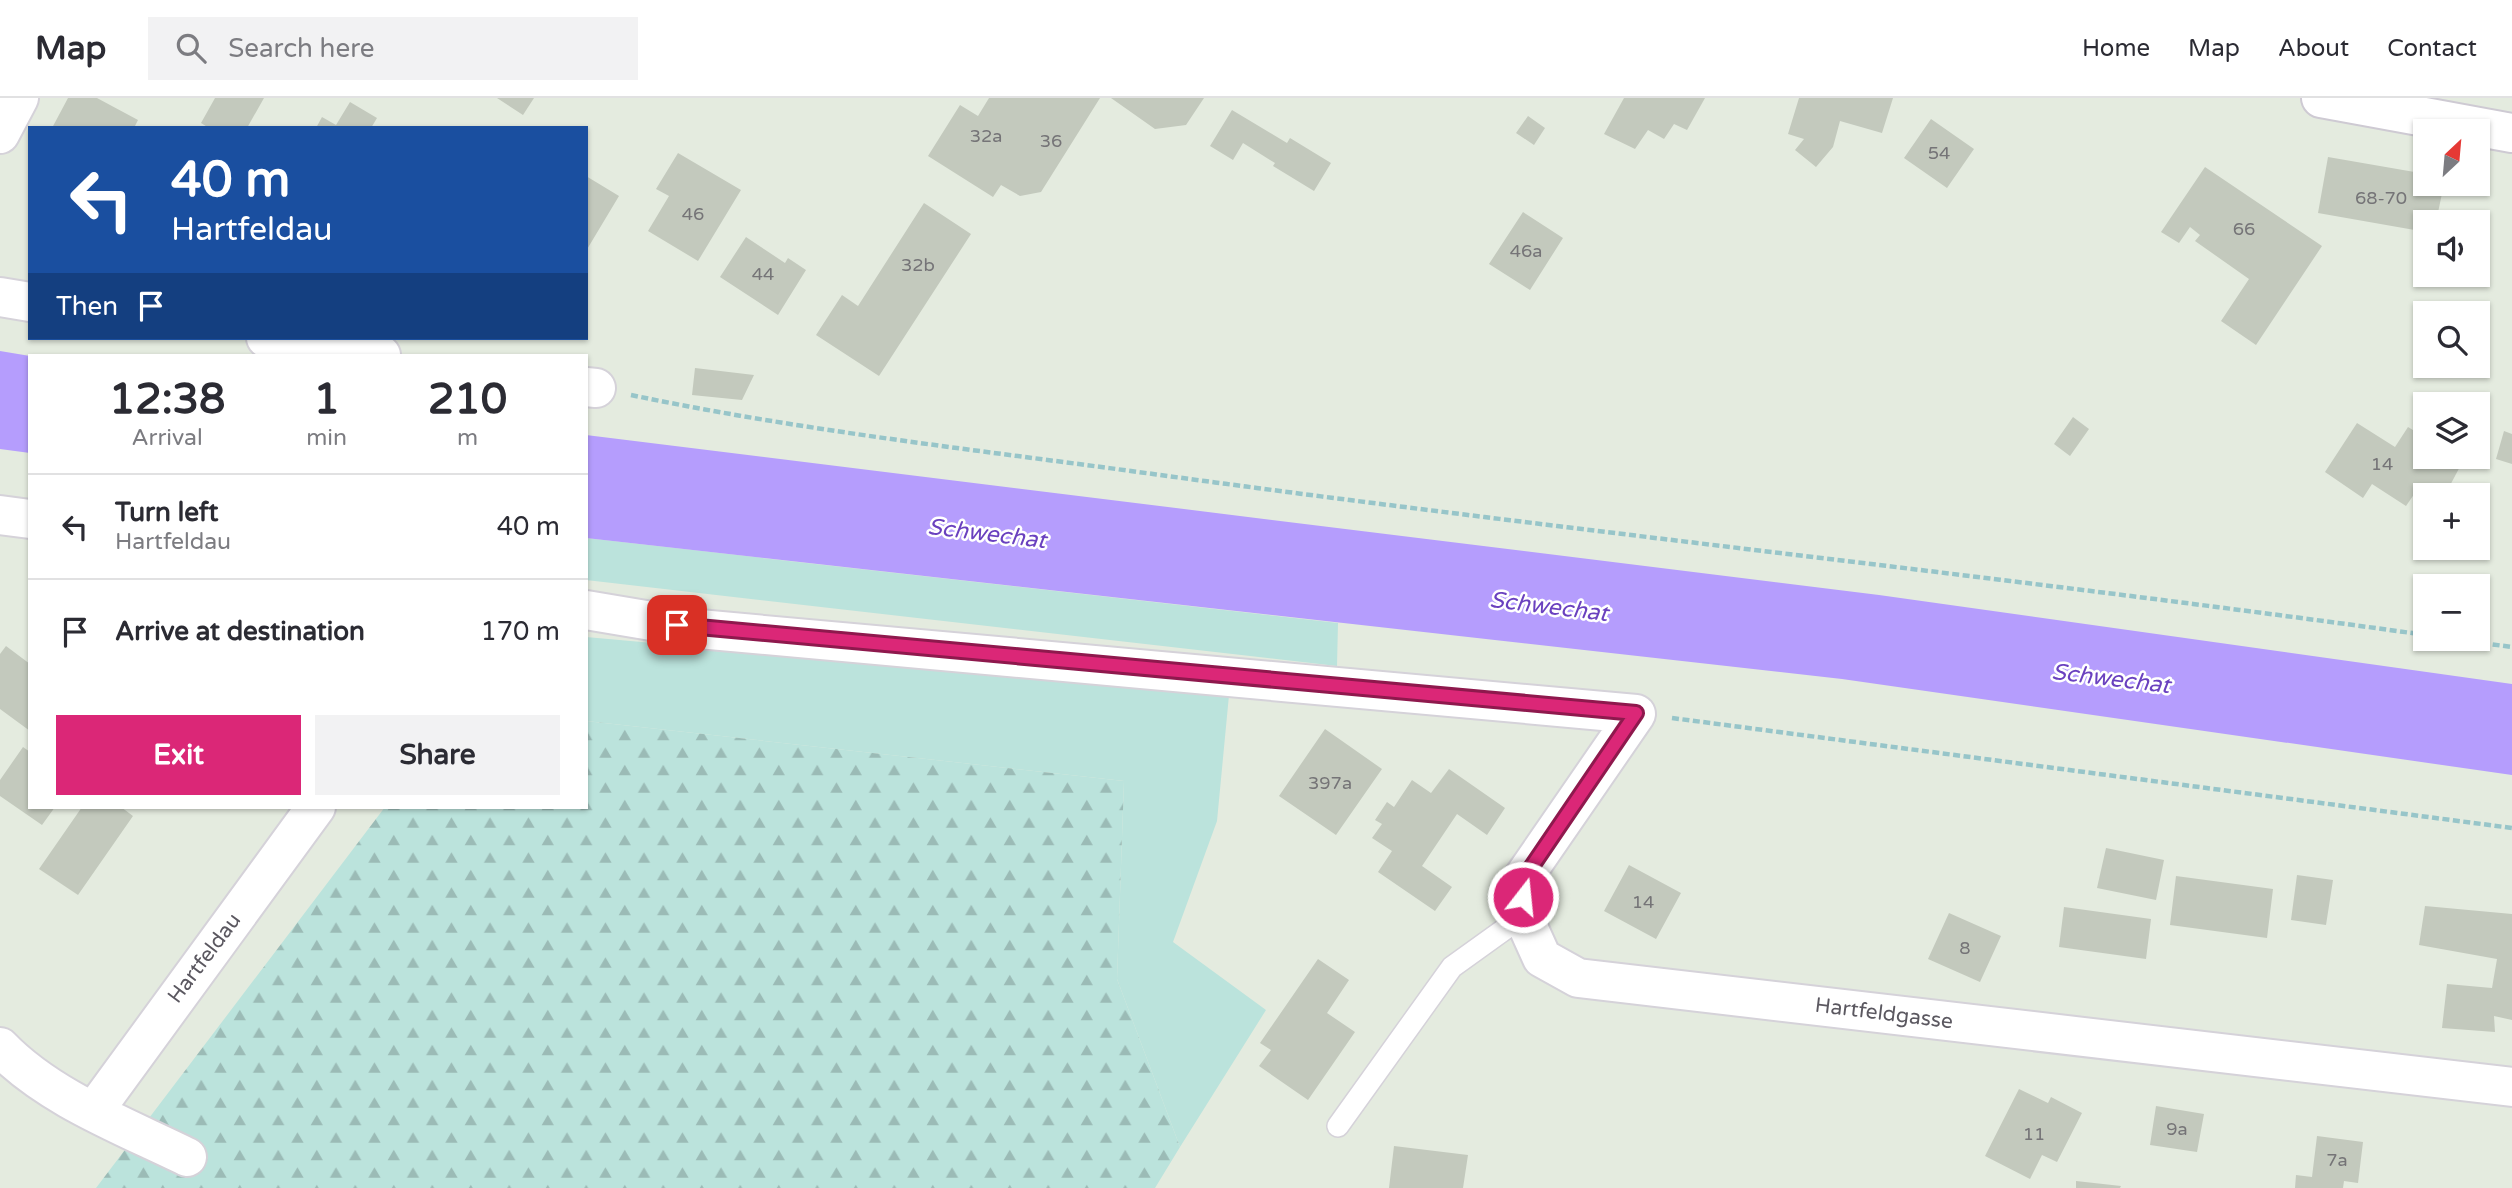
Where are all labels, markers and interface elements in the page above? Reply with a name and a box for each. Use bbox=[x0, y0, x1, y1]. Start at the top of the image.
search box bbox=[148, 17, 638, 80]
text: Map bbox=[35, 29, 106, 68]
icon: search bbox=[172, 29, 210, 67]
text: Search here bbox=[228, 33, 374, 64]
text: Home bbox=[2082, 34, 2150, 63]
text: Map bbox=[2188, 34, 2240, 63]
text: About bbox=[2278, 34, 2349, 63]
text: Contact bbox=[2387, 34, 2477, 63]
north arrow bbox=[2413, 119, 2490, 196]
map controls bbox=[2413, 119, 2490, 651]
house number: 32a bbox=[970, 125, 1002, 147]
house number: 36 bbox=[1040, 130, 1062, 152]
house number: 54 bbox=[1928, 142, 1950, 164]
text: 40 m bbox=[171, 151, 290, 210]
icon: left bbox=[56, 154, 147, 245]
house number: 68-70 bbox=[2355, 187, 2407, 209]
house number: 46 bbox=[682, 203, 704, 225]
button: sound bbox=[2413, 210, 2490, 287]
text: Hartfeldau bbox=[171, 211, 333, 249]
house number: 66 bbox=[2233, 218, 2255, 240]
house number: 46a bbox=[1510, 240, 1542, 262]
house number: 32b bbox=[901, 254, 935, 276]
house number: 44 bbox=[752, 263, 774, 285]
icon: arrive bbox=[132, 287, 170, 325]
text: Then bbox=[56, 291, 118, 322]
button: search bbox=[2413, 301, 2490, 378]
text: 12:38 bbox=[109, 374, 225, 425]
text: 1 bbox=[313, 374, 340, 425]
text: 210 bbox=[428, 374, 507, 425]
button: layers bbox=[2413, 392, 2490, 469]
text: Arrival bbox=[132, 424, 203, 452]
text: min bbox=[306, 424, 347, 452]
text: m bbox=[457, 424, 478, 452]
house number: 14 bbox=[2371, 453, 2393, 475]
button: + bbox=[2413, 483, 2490, 560]
text: Turn left bbox=[115, 497, 218, 528]
icon: left bbox=[56, 508, 94, 546]
text: 40 m bbox=[497, 511, 560, 542]
water label: Schwechat bbox=[926, 513, 1050, 555]
text: Hartfeldau bbox=[115, 528, 231, 556]
button: − bbox=[2413, 574, 2490, 651]
water label: Schwechat bbox=[1488, 586, 1612, 628]
pin bbox=[647, 595, 707, 655]
icon: arrive bbox=[658, 606, 696, 644]
icon: arrive bbox=[56, 613, 94, 651]
text: Arrive at destination bbox=[115, 616, 365, 647]
text: 170 m bbox=[480, 616, 560, 647]
water label: Schwechat bbox=[2050, 658, 2174, 700]
button: Exit bbox=[56, 715, 301, 795]
button: Share bbox=[315, 715, 560, 795]
house number: 397a bbox=[1308, 772, 1352, 794]
position arrow bbox=[1486, 860, 1560, 934]
house number: 14 bbox=[1632, 891, 1654, 913]
street label: Hartfeldau bbox=[163, 908, 246, 1008]
house number: 8 bbox=[1959, 937, 1971, 959]
street label: Hartfeldgasse bbox=[1814, 993, 1954, 1034]
house number: 9a bbox=[2166, 1118, 2188, 1140]
house number: 11 bbox=[2023, 1123, 2045, 1145]
house number: 7a bbox=[2326, 1149, 2348, 1171]

